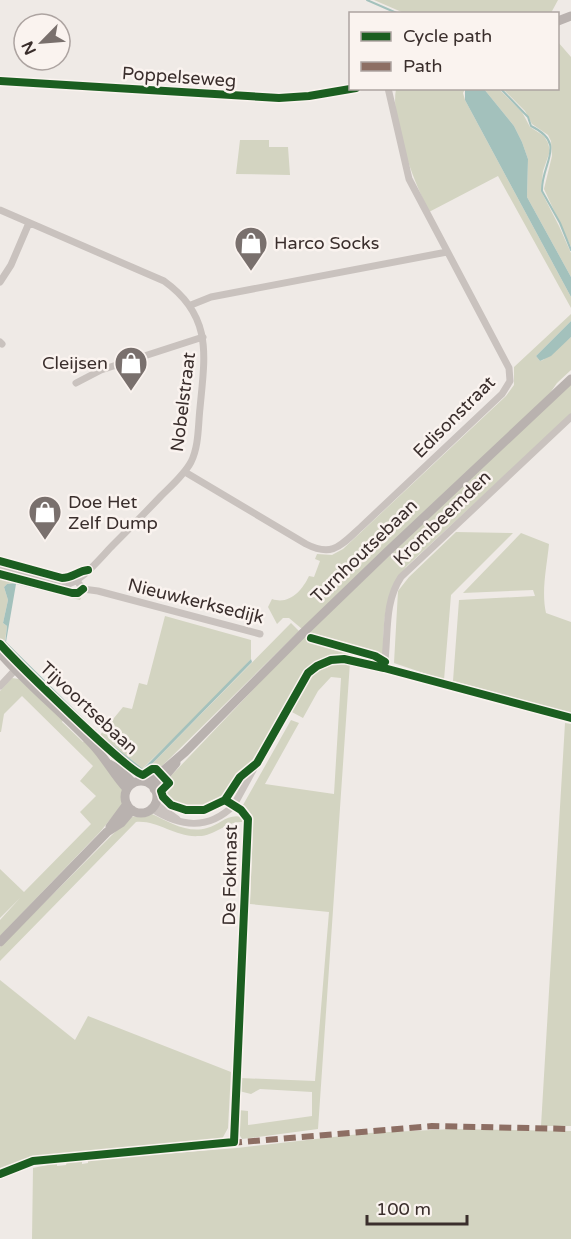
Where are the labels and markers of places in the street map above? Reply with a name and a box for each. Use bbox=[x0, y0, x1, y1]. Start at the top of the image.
shop icon: Harco Socks bbox=[233, 225, 269, 272]
place label: Harco Socks bbox=[274, 232, 379, 254]
shop icon: Cleijsen bbox=[113, 345, 149, 392]
place label: Cleijsen bbox=[42, 352, 108, 374]
place label: Doe Het Zelf Dump bbox=[68, 491, 158, 534]
shop icon: Doe Het Zelf Dump bbox=[27, 494, 63, 541]

